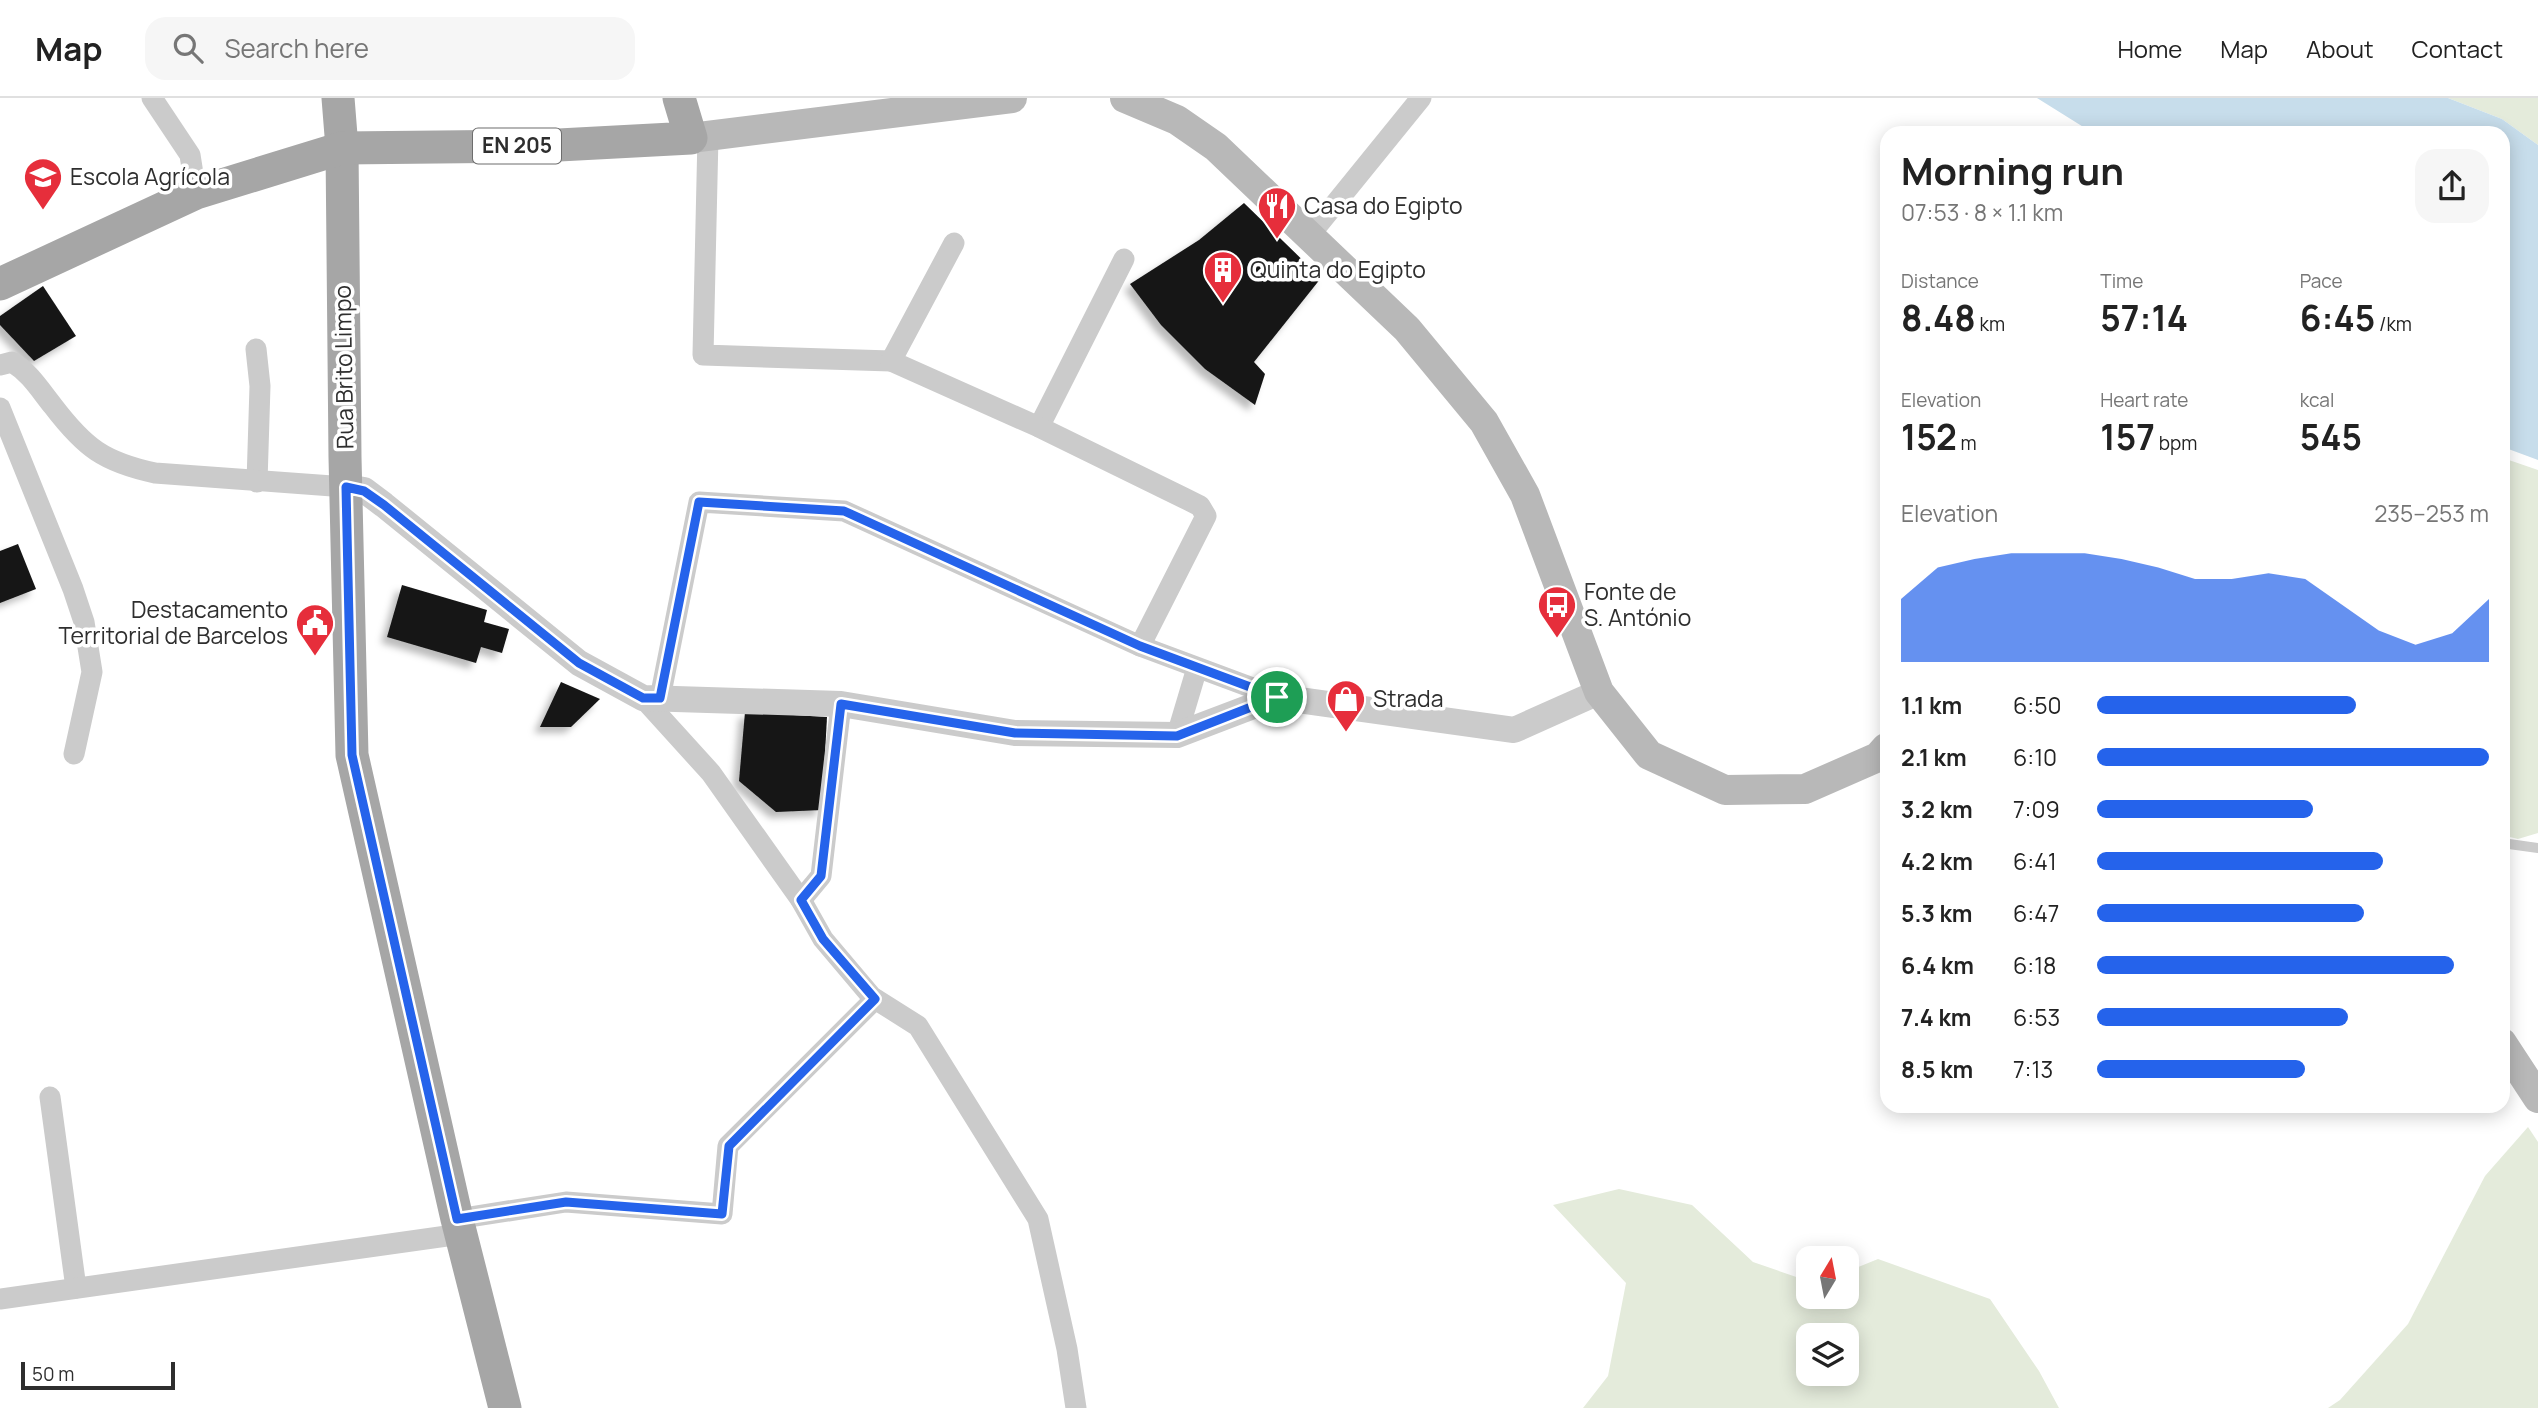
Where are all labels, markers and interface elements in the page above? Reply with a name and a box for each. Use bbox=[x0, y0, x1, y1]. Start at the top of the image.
search box bbox=[145, 17, 635, 80]
text: Map bbox=[35, 26, 103, 71]
icon: search bbox=[169, 29, 207, 67]
text: Search here bbox=[225, 30, 369, 66]
text: Home bbox=[2117, 32, 2182, 65]
text: Map bbox=[2220, 32, 2268, 65]
text: About bbox=[2306, 32, 2374, 65]
text: Contact bbox=[2412, 32, 2503, 65]
road number: EN 205 bbox=[473, 128, 561, 164]
text: Morning run bbox=[1901, 144, 2124, 196]
button: share bbox=[2415, 149, 2489, 223]
school or university icon: Escola Agrícola bbox=[22, 156, 64, 211]
place label: Escola Agrícola bbox=[70, 160, 230, 192]
restaurant icon: Casa do Egipto bbox=[1256, 185, 1298, 240]
place label: Casa do Egipto bbox=[1304, 189, 1463, 221]
text: 07:53 · 8 × 1.1 km bbox=[1901, 196, 2063, 228]
building icon: Quinta do Egipto bbox=[1202, 249, 1244, 304]
place label: Quinta do Egipto bbox=[1250, 253, 1426, 285]
text: Distance bbox=[1901, 268, 1979, 294]
text: Time bbox=[2100, 268, 2143, 294]
text: Pace bbox=[2300, 268, 2343, 294]
street label: Rua Brito Limpo bbox=[326, 285, 360, 449]
text: 8.48 bbox=[1901, 294, 1976, 342]
text: 57:14 bbox=[2100, 294, 2188, 342]
text: 6:45 bbox=[2300, 294, 2375, 342]
text: km bbox=[1976, 311, 2005, 337]
text: /km bbox=[2375, 311, 2412, 337]
text: Elevation bbox=[1901, 387, 1981, 413]
text: Heart rate bbox=[2100, 387, 2188, 413]
text: kcal bbox=[2300, 387, 2334, 413]
text: 152 bbox=[1901, 413, 1957, 461]
text: 157 bbox=[2100, 413, 2155, 461]
text: 545 bbox=[2300, 413, 2362, 461]
text: m bbox=[1957, 430, 1977, 456]
text: bpm bbox=[2155, 430, 2197, 456]
text: Elevation bbox=[1901, 497, 1998, 529]
text: 235–253 m bbox=[2374, 497, 2489, 529]
place label: Fonte de S. António bbox=[1584, 575, 1691, 633]
bus stop icon: Fonte de S. António bbox=[1536, 584, 1578, 639]
place label: Destacamento Territorial de Barcelos bbox=[59, 593, 288, 651]
public building icon: Destacamento Territorial de Barcelos bbox=[294, 602, 336, 657]
pin bbox=[1247, 667, 1307, 727]
icon: arrive bbox=[1258, 678, 1296, 716]
shop icon: Strada bbox=[1325, 678, 1367, 733]
place label: Strada bbox=[1373, 682, 1443, 714]
text: 1.1 km bbox=[1901, 689, 1962, 721]
text: 6:50 bbox=[2013, 689, 2061, 721]
text: 2.1 km bbox=[1901, 741, 1967, 773]
text: 6:10 bbox=[2013, 741, 2057, 773]
text: 3.2 km bbox=[1901, 793, 1973, 825]
text: 7:09 bbox=[2013, 793, 2060, 825]
text: 4.2 km bbox=[1901, 845, 1973, 877]
text: 6:41 bbox=[2013, 845, 2057, 877]
text: 5.3 km bbox=[1901, 897, 1972, 929]
text: 6:47 bbox=[2013, 897, 2059, 929]
text: 6.4 km bbox=[1901, 949, 1974, 981]
text: 6:18 bbox=[2013, 949, 2056, 981]
text: 7.4 km bbox=[1901, 1001, 1972, 1033]
text: 6:53 bbox=[2013, 1001, 2060, 1033]
text: 8.5 km bbox=[1901, 1053, 1973, 1085]
text: 7:13 bbox=[2013, 1053, 2053, 1085]
north arrow bbox=[1796, 1246, 1858, 1309]
map controls bbox=[1796, 1246, 1859, 1386]
button: layers bbox=[1796, 1323, 1859, 1386]
scale bar bbox=[21, 1359, 175, 1391]
text: 50 m bbox=[32, 1361, 74, 1387]

